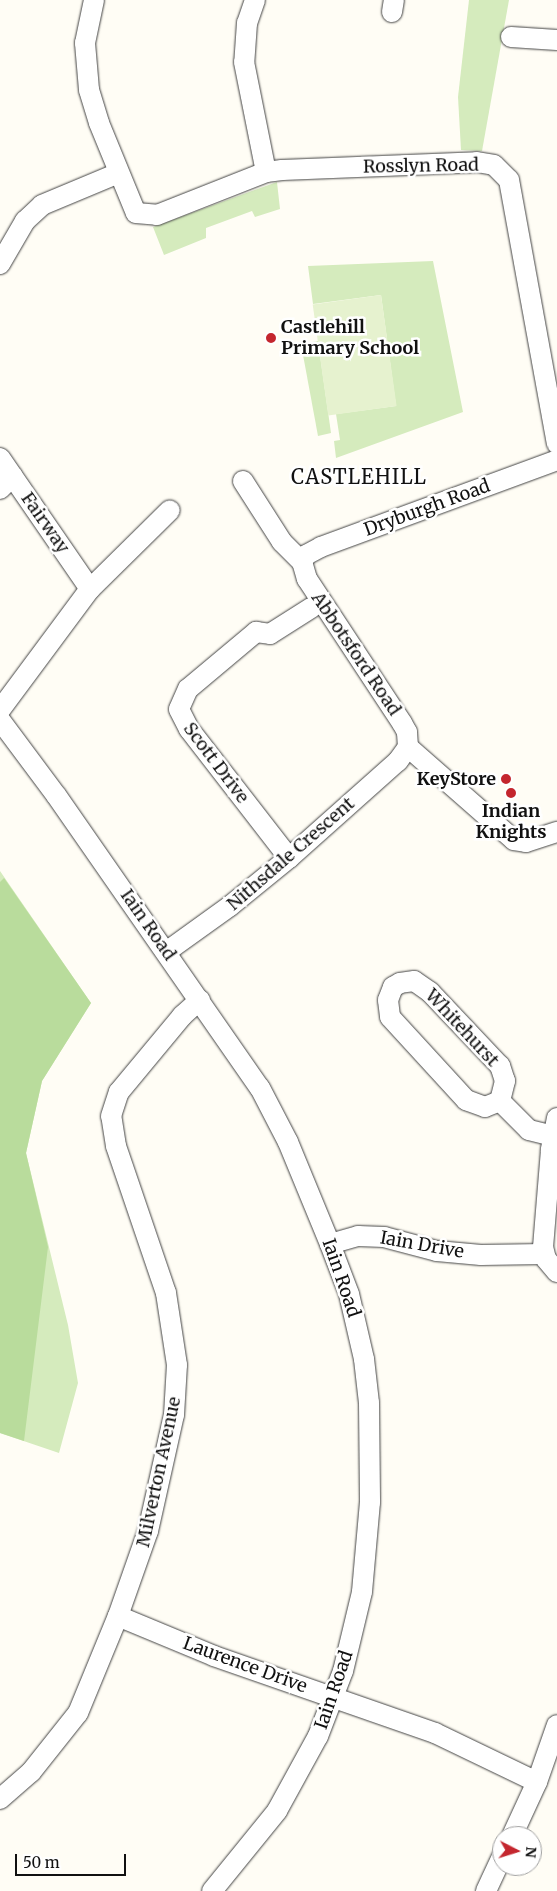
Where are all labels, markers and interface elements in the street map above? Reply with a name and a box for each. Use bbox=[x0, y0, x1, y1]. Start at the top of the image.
street label: Rosslyn Road bbox=[363, 154, 479, 178]
place label: Castlehill Primary School bbox=[281, 317, 419, 359]
marker: Castlehill Primary School bbox=[265, 332, 277, 344]
district label: CASTLEHILL bbox=[290, 464, 428, 488]
street label: Dryburgh Road bbox=[361, 475, 493, 541]
street label: Fairway bbox=[16, 488, 74, 558]
street label: Abbotsford Road bbox=[307, 588, 405, 720]
street label: Scott Drive bbox=[179, 718, 253, 808]
place label: KeyStore bbox=[417, 768, 496, 790]
marker: KeyStore bbox=[500, 773, 512, 785]
marker: Indian Knights bbox=[505, 787, 517, 799]
street label: Nithsdale Crescent bbox=[223, 793, 359, 915]
place label: Indian Knights bbox=[476, 801, 546, 844]
street label: Iain Road bbox=[116, 885, 180, 965]
street label: Whitehurst bbox=[421, 985, 503, 1071]
street label: Iain Drive bbox=[378, 1227, 466, 1263]
street label: Iain Road bbox=[317, 1236, 365, 1320]
street label: Milverton Avenue bbox=[133, 1395, 185, 1549]
street label: Laurence Drive bbox=[180, 1633, 310, 1697]
street label: Iain Road bbox=[310, 1648, 358, 1732]
north arrow bbox=[492, 1826, 542, 1876]
scale bar bbox=[18, 1844, 129, 1876]
text: N bbox=[521, 1846, 540, 1859]
text: 50 m bbox=[23, 1853, 60, 1872]

